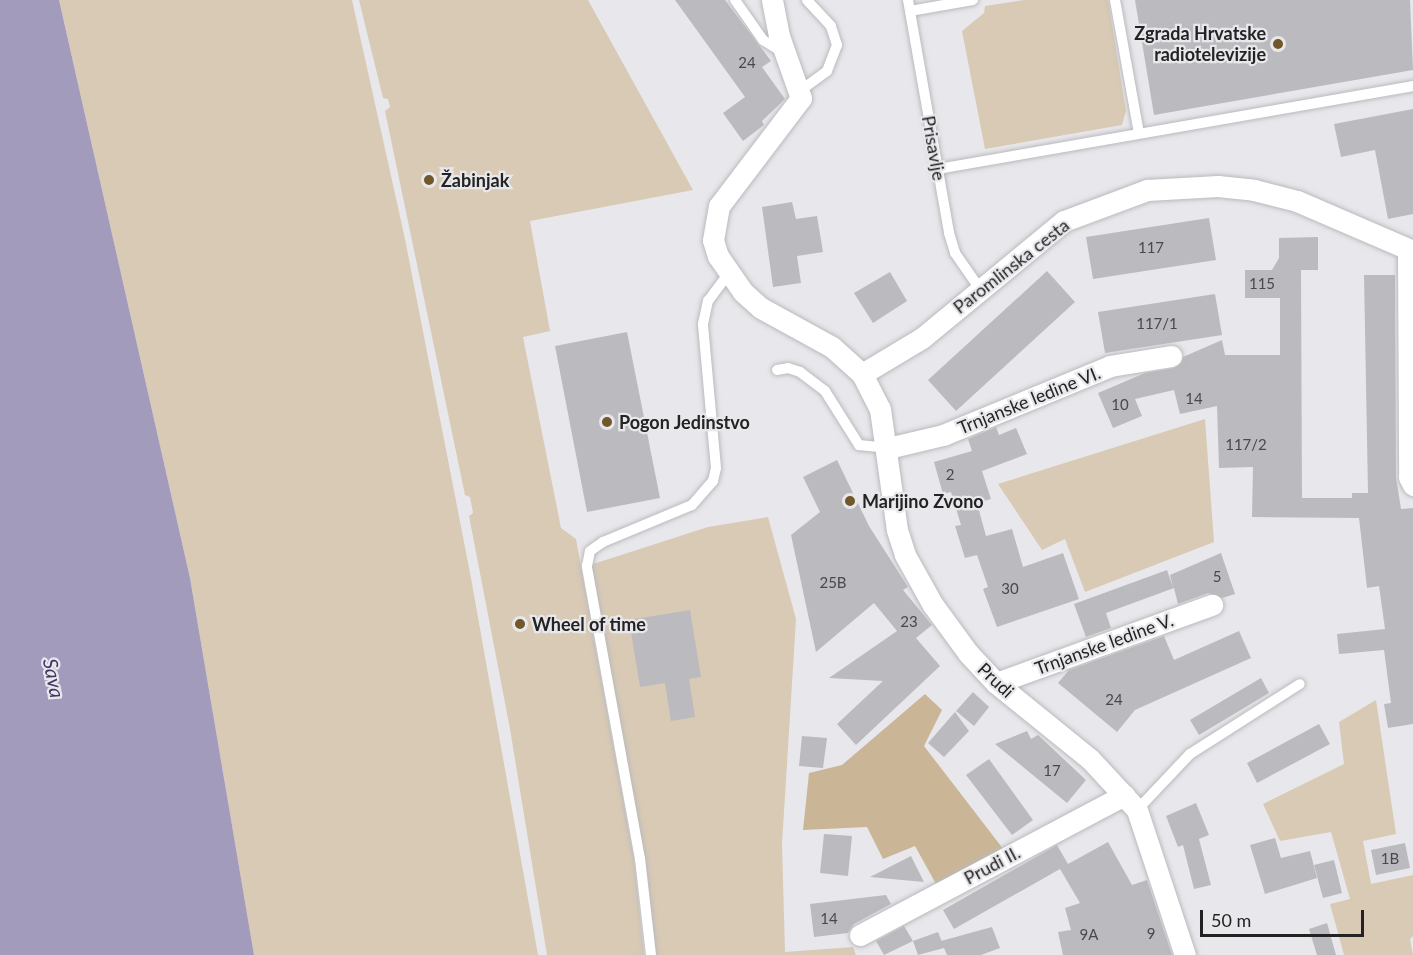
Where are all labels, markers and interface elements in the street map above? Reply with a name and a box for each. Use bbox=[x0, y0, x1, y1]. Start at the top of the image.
place label: Zgrada Hrvatske radiotelevizije bbox=[1134, 23, 1266, 66]
marker: Zgrada Hrvatske radiotelevizije bbox=[1271, 37, 1285, 51]
house number: 24 bbox=[738, 54, 756, 72]
street label: Prisavlje bbox=[918, 114, 950, 182]
place label: Žabinjak bbox=[441, 169, 509, 191]
marker: Žabinjak bbox=[422, 173, 436, 187]
street label: Paromlinska cesta bbox=[949, 214, 1073, 318]
house number: 117 bbox=[1138, 239, 1164, 257]
house number: 115 bbox=[1249, 275, 1275, 293]
house number: 117/1 bbox=[1136, 315, 1178, 333]
street label: Trnjanske ledine VI. bbox=[954, 361, 1104, 439]
house number: 14 bbox=[1185, 390, 1203, 408]
house number: 10 bbox=[1111, 396, 1129, 414]
place label: Pogon Jedinstvo bbox=[619, 411, 750, 433]
marker: Pogon Jedinstvo bbox=[600, 415, 614, 429]
house number: 117/2 bbox=[1225, 436, 1267, 454]
house number: 2 bbox=[946, 466, 954, 484]
place label: Marijino Zvono bbox=[862, 490, 984, 512]
marker: Marijino Zvono bbox=[843, 494, 857, 508]
house number: 5 bbox=[1213, 568, 1221, 586]
house number: 25B bbox=[819, 574, 847, 592]
house number: 30 bbox=[1001, 580, 1019, 598]
street label: Trnjanske ledine V. bbox=[1031, 609, 1177, 679]
place label: Wheel of time bbox=[532, 613, 646, 635]
house number: 23 bbox=[900, 613, 918, 631]
marker: Wheel of time bbox=[513, 617, 527, 631]
water label: Sava bbox=[38, 656, 70, 700]
street label: Prudi bbox=[973, 658, 1019, 702]
house number: 24 bbox=[1105, 691, 1123, 709]
house number: 17 bbox=[1043, 762, 1061, 780]
street label: Prudi II. bbox=[960, 841, 1024, 889]
house number: 1B bbox=[1381, 850, 1399, 868]
scale bar bbox=[1203, 898, 1366, 936]
text: 50 m bbox=[1211, 909, 1251, 931]
house number: 14 bbox=[820, 910, 838, 928]
house number: 9 bbox=[1147, 925, 1155, 943]
house number: 9A bbox=[1080, 926, 1098, 944]

